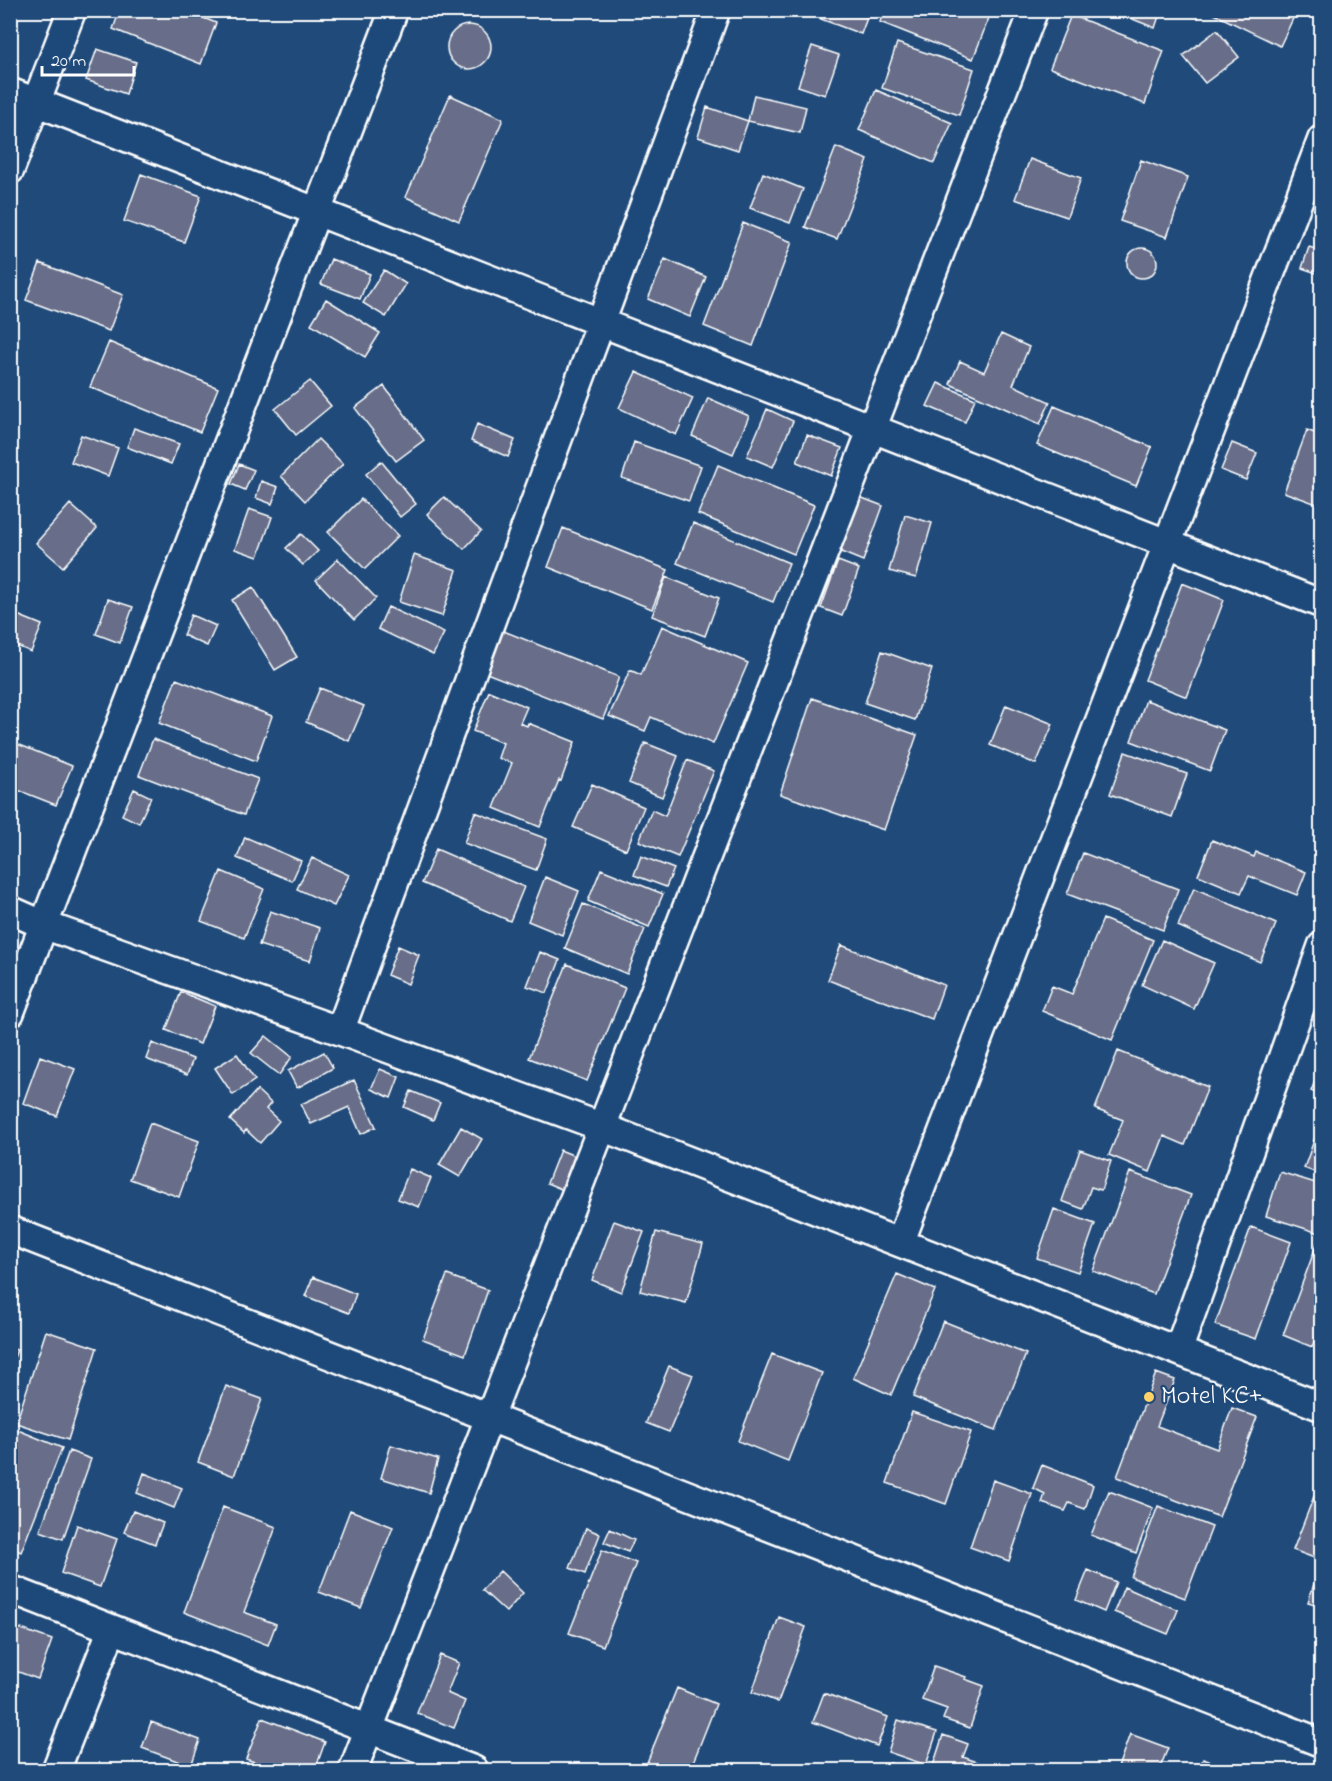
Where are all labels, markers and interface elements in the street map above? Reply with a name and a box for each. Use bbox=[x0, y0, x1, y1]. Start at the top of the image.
scale bar bbox=[42, 39, 134, 77]
text: 20 m bbox=[51, 49, 86, 75]
place label: Motel KC+ bbox=[1161, 1378, 1262, 1416]
marker: Motel KC+ bbox=[1142, 1390, 1156, 1404]

